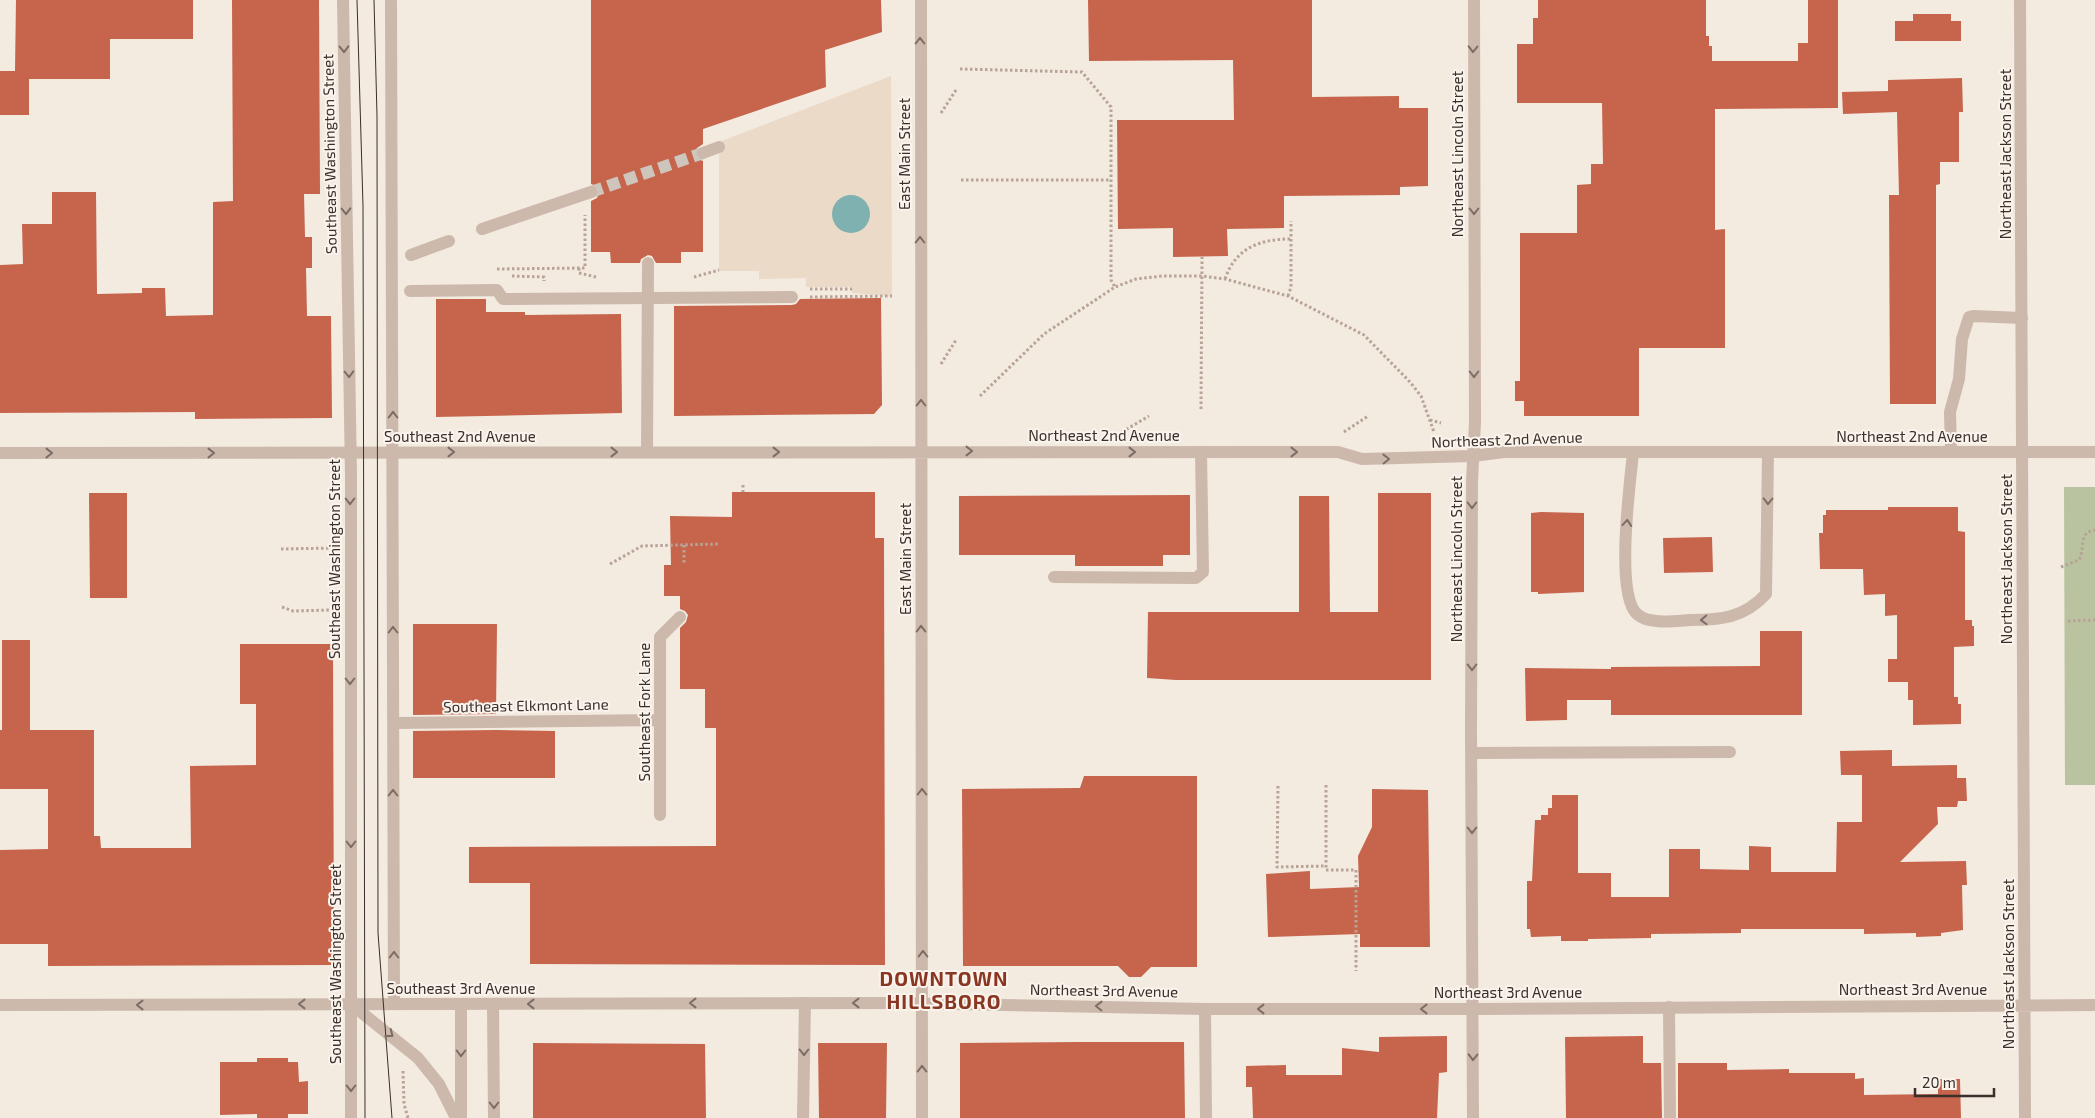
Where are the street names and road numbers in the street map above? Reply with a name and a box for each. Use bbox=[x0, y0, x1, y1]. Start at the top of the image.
street label: Southeast Washington Street bbox=[318, 54, 340, 254]
street label: Northeast Jackson Street bbox=[1996, 69, 2014, 239]
street label: Northeast Lincoln Street bbox=[1448, 70, 1466, 237]
street label: East Main Street bbox=[895, 98, 913, 210]
street label: Northeast 2nd Avenue bbox=[1028, 426, 1180, 444]
street label: Southeast 2nd Avenue bbox=[384, 427, 536, 445]
street label: Northeast 2nd Avenue bbox=[1431, 427, 1583, 451]
street label: Northeast 2nd Avenue bbox=[1836, 427, 1988, 445]
street label: Southeast Washington Street bbox=[325, 459, 343, 659]
street label: Northeast Jackson Street bbox=[1997, 474, 2015, 644]
street label: Northeast Lincoln Street bbox=[1447, 475, 1465, 642]
street label: East Main Street bbox=[896, 503, 914, 615]
street label: Southeast Fork Lane bbox=[635, 643, 653, 781]
street label: Southeast Elkmont Lane bbox=[443, 695, 609, 715]
street label: Southeast Washington Street bbox=[326, 864, 344, 1064]
street label: Northeast Jackson Street bbox=[1999, 879, 2017, 1049]
street label: Southeast 3rd Avenue bbox=[387, 979, 535, 997]
street label: Northeast 3rd Avenue bbox=[1030, 980, 1178, 1000]
street label: Northeast 3rd Avenue bbox=[1839, 980, 1987, 998]
street label: Northeast 3rd Avenue bbox=[1434, 983, 1582, 1001]

